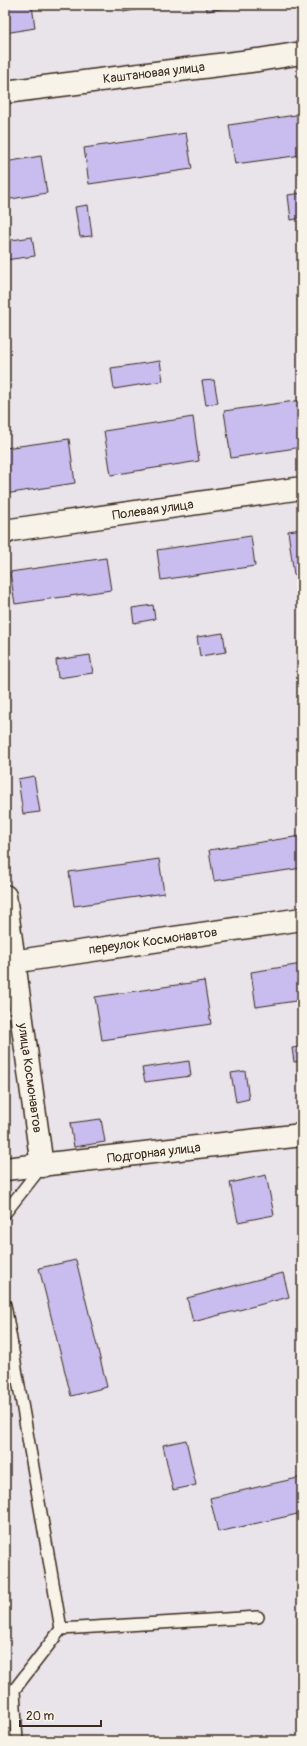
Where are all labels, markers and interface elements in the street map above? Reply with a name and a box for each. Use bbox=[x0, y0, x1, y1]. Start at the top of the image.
street label: Каштановая улица bbox=[102, 59, 206, 87]
street label: Полевая улица bbox=[111, 496, 195, 524]
street label: переулок Космонавтов bbox=[88, 924, 218, 958]
street label: улица Космонавтов bbox=[14, 1021, 46, 1134]
street label: Подгорная улица bbox=[106, 1139, 202, 1167]
scale bar bbox=[20, 1702, 101, 1728]
text: 20 m bbox=[26, 1709, 55, 1724]

